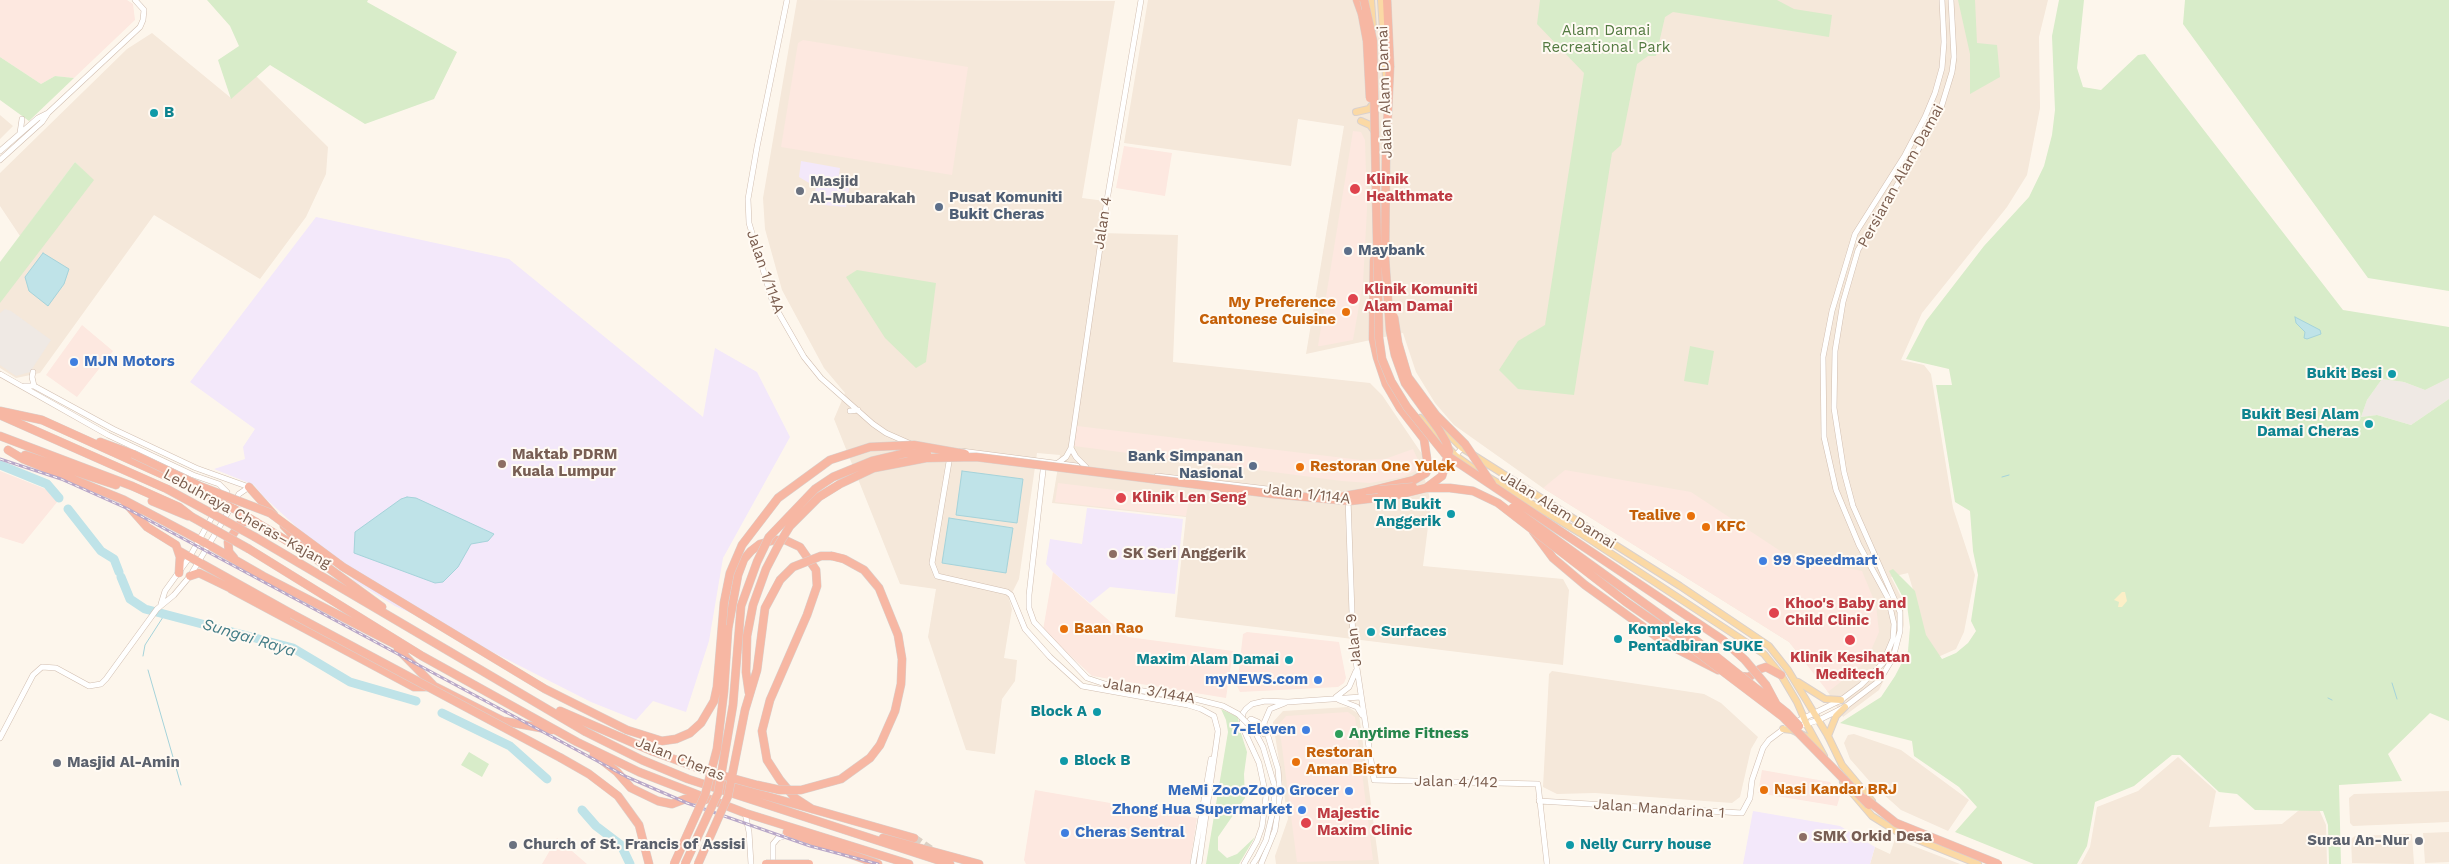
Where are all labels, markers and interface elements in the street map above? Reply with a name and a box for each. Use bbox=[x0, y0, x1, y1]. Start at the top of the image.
park label: Alam Damai Recreational Park bbox=[1542, 22, 1670, 57]
street label: Jalan Alam Damai bbox=[1374, 25, 1396, 159]
street label: Persiaran Alam Damai bbox=[1854, 101, 1948, 251]
place label: B bbox=[164, 104, 174, 122]
marker: B bbox=[148, 107, 160, 119]
place label: Klinik Healthmate bbox=[1366, 171, 1453, 206]
place label: Masjid Al-Mubarakah bbox=[810, 173, 916, 208]
marker: Klinik Healthmate bbox=[1348, 182, 1362, 196]
marker: Masjid Al-Mubarakah bbox=[794, 185, 806, 197]
place label: Pusat Komuniti Bukit Cheras bbox=[949, 189, 1062, 224]
street label: Jalan 4 bbox=[1090, 195, 1116, 251]
marker: Pusat Komuniti Bukit Cheras bbox=[933, 201, 945, 213]
street label: Jalan 1/114A bbox=[742, 228, 788, 316]
place label: Maybank bbox=[1358, 242, 1425, 260]
marker: Maybank bbox=[1342, 245, 1354, 257]
place label: Klinik Komuniti Alam Damai bbox=[1364, 281, 1478, 316]
marker: Klinik Komuniti Alam Damai bbox=[1346, 292, 1360, 306]
place label: My Preference Cantonese Cuisine bbox=[1199, 294, 1336, 329]
marker: My Preference Cantonese Cuisine bbox=[1340, 306, 1352, 318]
place label: MJN Motors bbox=[84, 353, 175, 371]
marker: MJN Motors bbox=[68, 356, 80, 368]
place label: Bukit Besi bbox=[2307, 365, 2382, 383]
marker: Bukit Besi bbox=[2386, 368, 2398, 380]
place label: Bukit Besi Alam Damai Cheras bbox=[2241, 406, 2359, 441]
marker: Bukit Besi Alam Damai Cheras bbox=[2363, 418, 2375, 430]
place label: Maktab PDRM Kuala Lumpur bbox=[512, 446, 617, 481]
place label: Bank Simpanan Nasional bbox=[1128, 448, 1243, 483]
marker: Maktab PDRM Kuala Lumpur bbox=[496, 458, 508, 470]
place label: Restoran One Yulek bbox=[1310, 458, 1455, 476]
marker: Bank Simpanan Nasional bbox=[1247, 460, 1259, 472]
marker: Restoran One Yulek bbox=[1294, 461, 1306, 473]
street label: Lebuhraya Cheras–Kajang bbox=[160, 465, 334, 573]
street label: Jalan Alam Damai bbox=[1497, 467, 1619, 553]
street label: Jalan 1/114A bbox=[1263, 480, 1351, 508]
place label: Klinik Len Seng bbox=[1132, 489, 1246, 507]
marker: Klinik Len Seng bbox=[1114, 491, 1128, 505]
place label: TM Bukit Anggerik bbox=[1373, 496, 1441, 531]
place label: Tealive bbox=[1629, 507, 1681, 525]
marker: TM Bukit Anggerik bbox=[1445, 508, 1457, 520]
marker: Tealive bbox=[1685, 510, 1697, 522]
place label: KFC bbox=[1716, 518, 1746, 536]
marker: KFC bbox=[1700, 521, 1712, 533]
place label: SK Seri Anggerik bbox=[1123, 545, 1246, 563]
marker: SK Seri Anggerik bbox=[1107, 548, 1119, 560]
place label: 99 Speedmart bbox=[1773, 552, 1877, 570]
marker: 99 Speedmart bbox=[1757, 555, 1769, 567]
place label: Khoo's Baby and Child Clinic bbox=[1785, 595, 1906, 630]
marker: Khoo's Baby and Child Clinic bbox=[1767, 606, 1781, 620]
street label: Jalan 9 bbox=[1342, 612, 1366, 668]
water label: Sungai Raya bbox=[200, 615, 298, 661]
place label: Baan Rao bbox=[1074, 620, 1143, 638]
place label: Kompleks Pentadbiran SUKE bbox=[1628, 621, 1763, 656]
marker: Baan Rao bbox=[1058, 623, 1070, 635]
place label: Surfaces bbox=[1381, 623, 1446, 641]
marker: Surfaces bbox=[1365, 626, 1377, 638]
marker: Kompleks Pentadbiran SUKE bbox=[1612, 633, 1624, 645]
marker: Klinik Kesihatan Meditech bbox=[1843, 633, 1857, 647]
place label: Klinik Kesihatan Meditech bbox=[1790, 649, 1910, 684]
place label: Maxim Alam Damai bbox=[1136, 651, 1279, 669]
marker: Maxim Alam Damai bbox=[1283, 654, 1295, 666]
place label: myNEWS.com bbox=[1205, 671, 1308, 689]
street label: Jalan 3/144A bbox=[1101, 674, 1197, 708]
marker: myNEWS.com bbox=[1312, 674, 1324, 686]
place label: Block A bbox=[1031, 703, 1087, 721]
marker: Block A bbox=[1091, 706, 1103, 718]
place label: 7-Eleven bbox=[1231, 721, 1296, 739]
marker: 7-Eleven bbox=[1300, 724, 1312, 736]
place label: Anytime Fitness bbox=[1349, 725, 1469, 743]
marker: Anytime Fitness bbox=[1333, 728, 1345, 740]
street label: Jalan Cheras bbox=[633, 733, 727, 785]
place label: Restoran Aman Bistro bbox=[1306, 744, 1397, 779]
place label: Block B bbox=[1074, 752, 1131, 770]
place label: Masjid Al-Amin bbox=[67, 754, 180, 772]
marker: Block B bbox=[1058, 755, 1070, 767]
marker: Restoran Aman Bistro bbox=[1290, 756, 1302, 768]
marker: Masjid Al-Amin bbox=[51, 757, 63, 769]
street label: Jalan 4/142 bbox=[1414, 772, 1498, 792]
place label: Nasi Kandar BRJ bbox=[1774, 781, 1897, 799]
place label: MeMi ZoooZooo Grocer bbox=[1168, 782, 1339, 800]
marker: Nasi Kandar BRJ bbox=[1758, 784, 1770, 796]
marker: MeMi ZoooZooo Grocer bbox=[1343, 785, 1355, 797]
street label: Jalan Mandarina 1 bbox=[1593, 795, 1725, 823]
place label: Zhong Hua Supermarket bbox=[1112, 801, 1292, 819]
marker: Zhong Hua Supermarket bbox=[1296, 804, 1308, 816]
place label: Majestic Maxim Clinic bbox=[1317, 805, 1413, 840]
marker: Majestic Maxim Clinic bbox=[1299, 816, 1313, 830]
place label: Cheras Sentral bbox=[1075, 824, 1185, 842]
marker: Cheras Sentral bbox=[1059, 827, 1071, 839]
place label: SMK Orkid Desa bbox=[1813, 828, 1932, 846]
marker: SMK Orkid Desa bbox=[1797, 831, 1809, 843]
place label: Surau An-Nur bbox=[2307, 832, 2409, 850]
marker: Surau An-Nur bbox=[2413, 835, 2425, 847]
place label: Church of St. Francis of Assisi bbox=[523, 836, 745, 854]
place label: Nelly Curry house bbox=[1580, 836, 1711, 854]
marker: Church of St. Francis of Assisi bbox=[507, 839, 519, 851]
marker: Nelly Curry house bbox=[1564, 839, 1576, 851]

